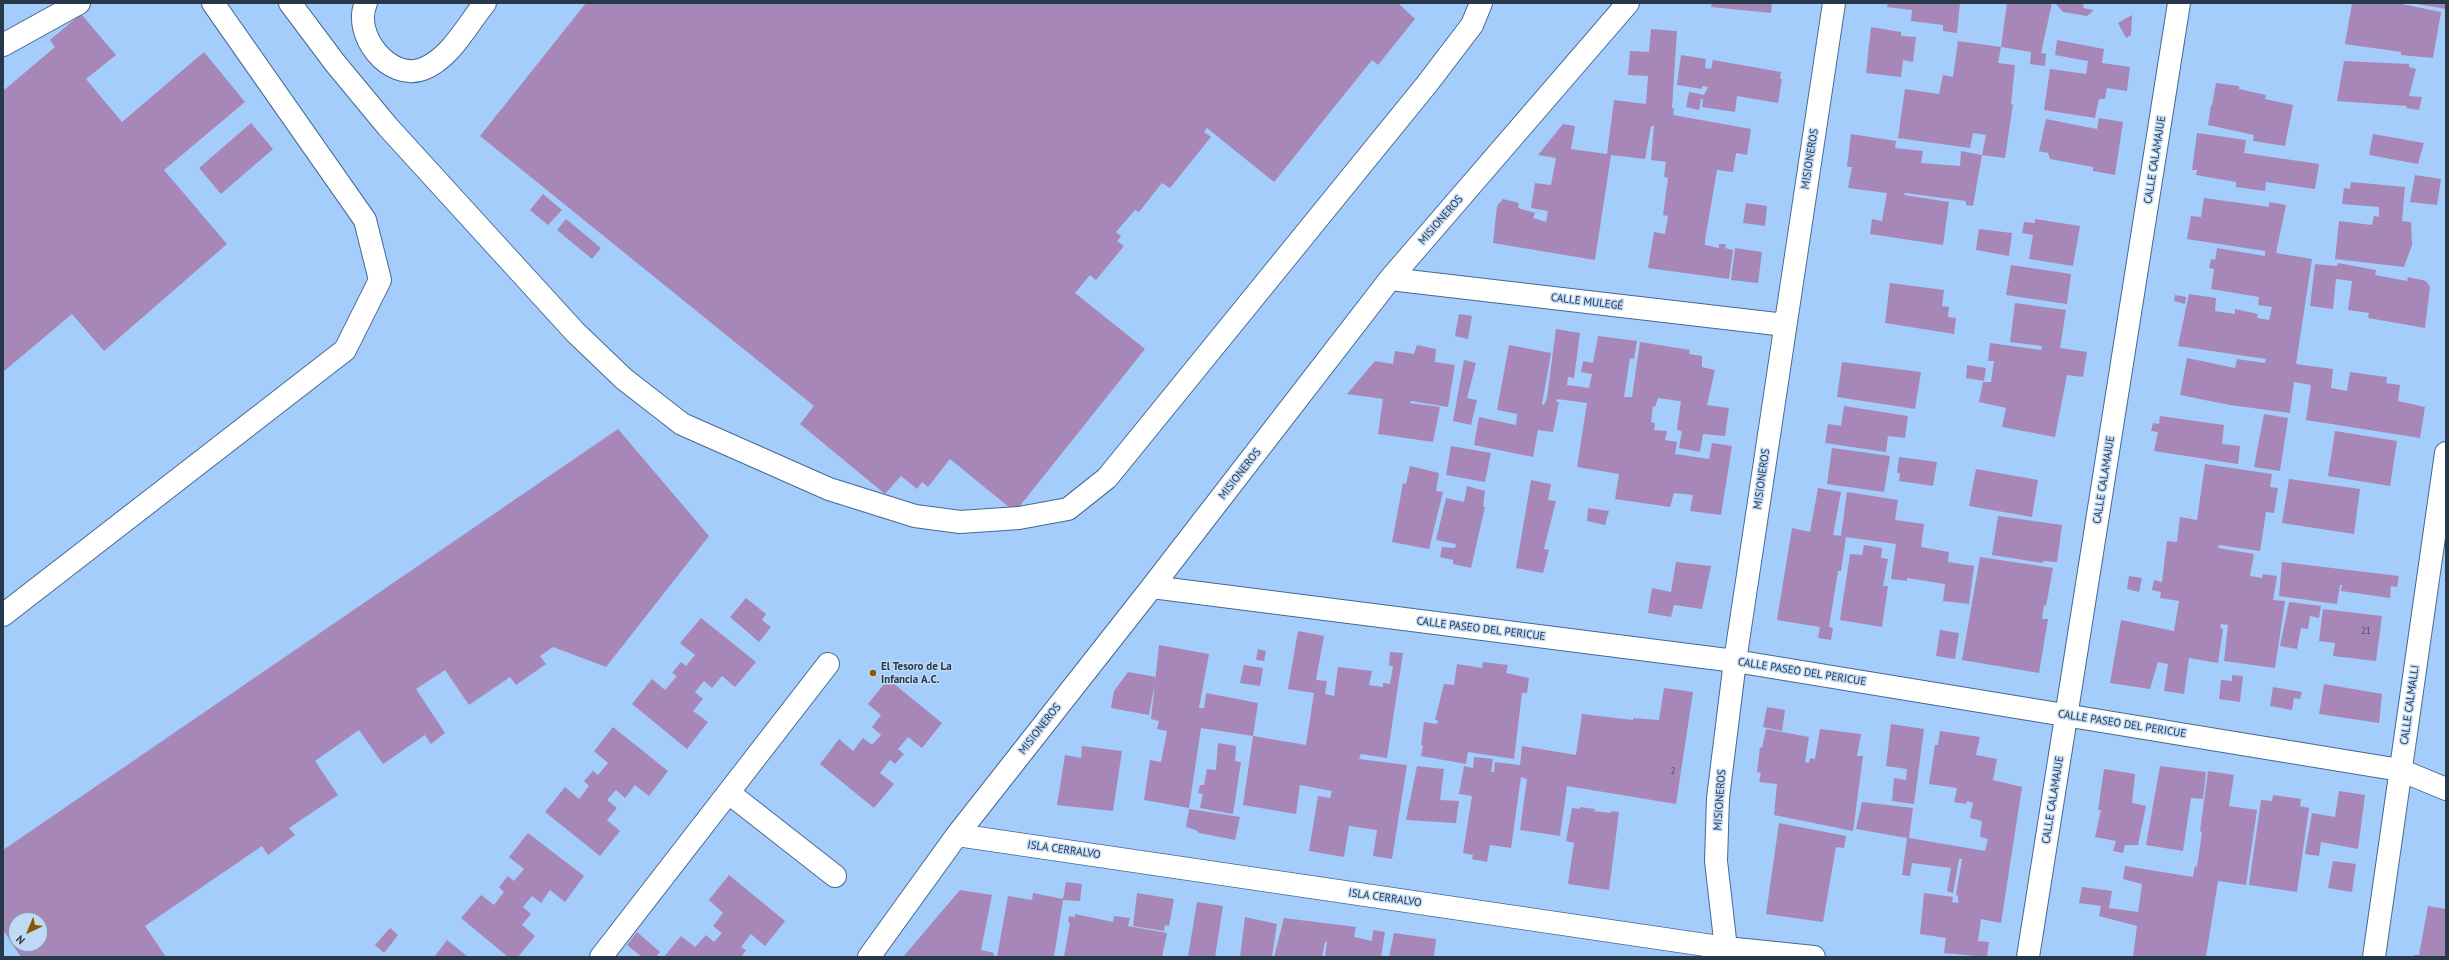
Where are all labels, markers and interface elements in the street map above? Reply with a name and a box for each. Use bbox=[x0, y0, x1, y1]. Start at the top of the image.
street label: CALLE CALAMAJUE bbox=[2142, 115, 2168, 205]
street label: MISIONEROS bbox=[1799, 128, 1821, 190]
street label: MISIONEROS bbox=[1416, 193, 1466, 247]
street label: CALLE MULEGÉ bbox=[1550, 291, 1624, 313]
street label: CALLE CALAMAJUE bbox=[2091, 435, 2117, 525]
street label: MISIONEROS bbox=[1216, 446, 1264, 502]
street label: MISIONEROS bbox=[1751, 448, 1773, 510]
street label: CALLE PASEO DEL PERICUE bbox=[1416, 615, 1546, 643]
house number: 21 bbox=[2361, 626, 2371, 636]
street label: CALLE PASEO DEL PERICUE bbox=[1737, 655, 1867, 689]
place label: El Tesoro de La Infancia A.C. bbox=[881, 660, 952, 686]
street label: CALLE CALMALLI bbox=[2398, 664, 2422, 746]
marker: El Tesoro de La Infancia A.C. bbox=[868, 668, 878, 678]
street label: MISIONEROS bbox=[1016, 701, 1064, 757]
street label: CALLE PASEO DEL PERICUE bbox=[2057, 707, 2187, 741]
street label: CALLE CALAMAJUE bbox=[2040, 755, 2066, 845]
house number: 2 bbox=[1671, 766, 1675, 776]
street label: MISIONEROS bbox=[1711, 769, 1729, 831]
street label: ISLA CERRALVO bbox=[1027, 838, 1101, 862]
street label: ISLA CERRALVO bbox=[1348, 886, 1422, 910]
north arrow bbox=[8, 912, 48, 952]
text: N bbox=[13, 932, 28, 947]

